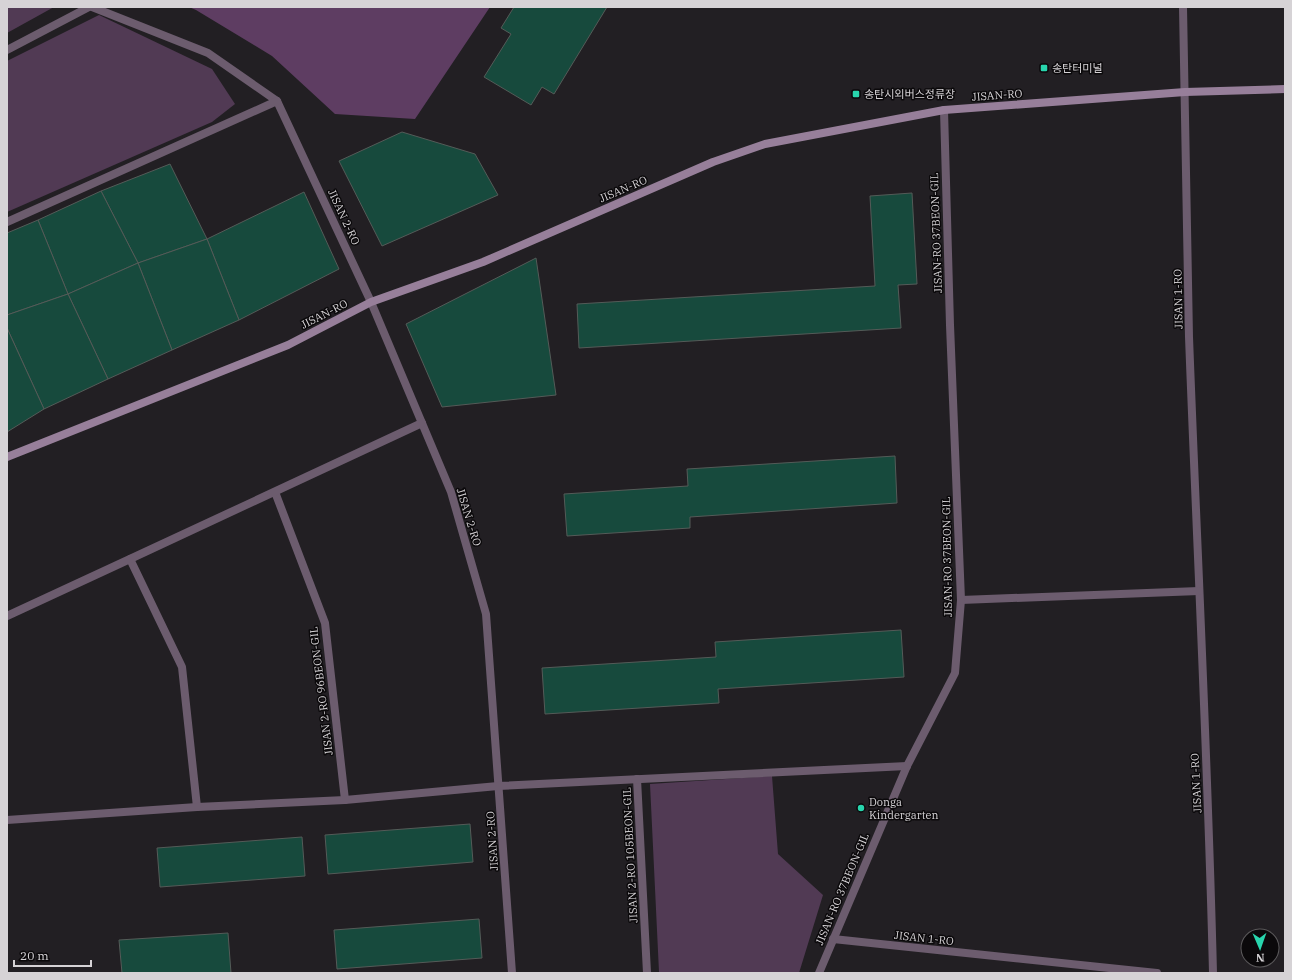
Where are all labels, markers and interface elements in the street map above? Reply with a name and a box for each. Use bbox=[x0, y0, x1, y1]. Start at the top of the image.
place label: 송탄터미널 bbox=[1052, 61, 1103, 75]
marker: 송탄터미널 bbox=[1039, 63, 1049, 73]
street label: JISAN-RO bbox=[971, 86, 1023, 104]
place label: 송탄시외버스정류장 bbox=[864, 87, 955, 101]
marker: 송탄시외버스정류장 bbox=[851, 89, 861, 99]
street label: JISAN-RO bbox=[597, 173, 649, 205]
street label: JISAN-RO 37BEON-GIL bbox=[927, 173, 945, 293]
street label: JISAN 2-RO bbox=[325, 187, 363, 247]
street label: JISAN 1-RO bbox=[1170, 269, 1186, 329]
street label: JISAN-RO bbox=[298, 296, 350, 332]
street label: JISAN 2-RO bbox=[454, 486, 484, 548]
street label: JISAN-RO 37BEON-GIL bbox=[939, 497, 955, 617]
street label: JISAN 2-RO 96BEON-GIL bbox=[306, 626, 336, 756]
street label: JISAN 1-RO bbox=[1187, 753, 1205, 813]
street label: JISAN 2-RO 105BEON-GIL bbox=[619, 787, 641, 923]
place label: Donga Kindergarten bbox=[869, 795, 938, 822]
marker: Donga Kindergarten bbox=[856, 803, 866, 813]
street label: JISAN 2-RO bbox=[483, 811, 501, 871]
street label: JISAN-RO 37BEON-GIL bbox=[812, 831, 872, 947]
street label: JISAN 1-RO bbox=[893, 928, 955, 948]
north arrow bbox=[1240, 928, 1280, 968]
scale bar bbox=[14, 942, 91, 968]
text: 20 m bbox=[20, 948, 49, 963]
text: N bbox=[1255, 951, 1265, 965]

